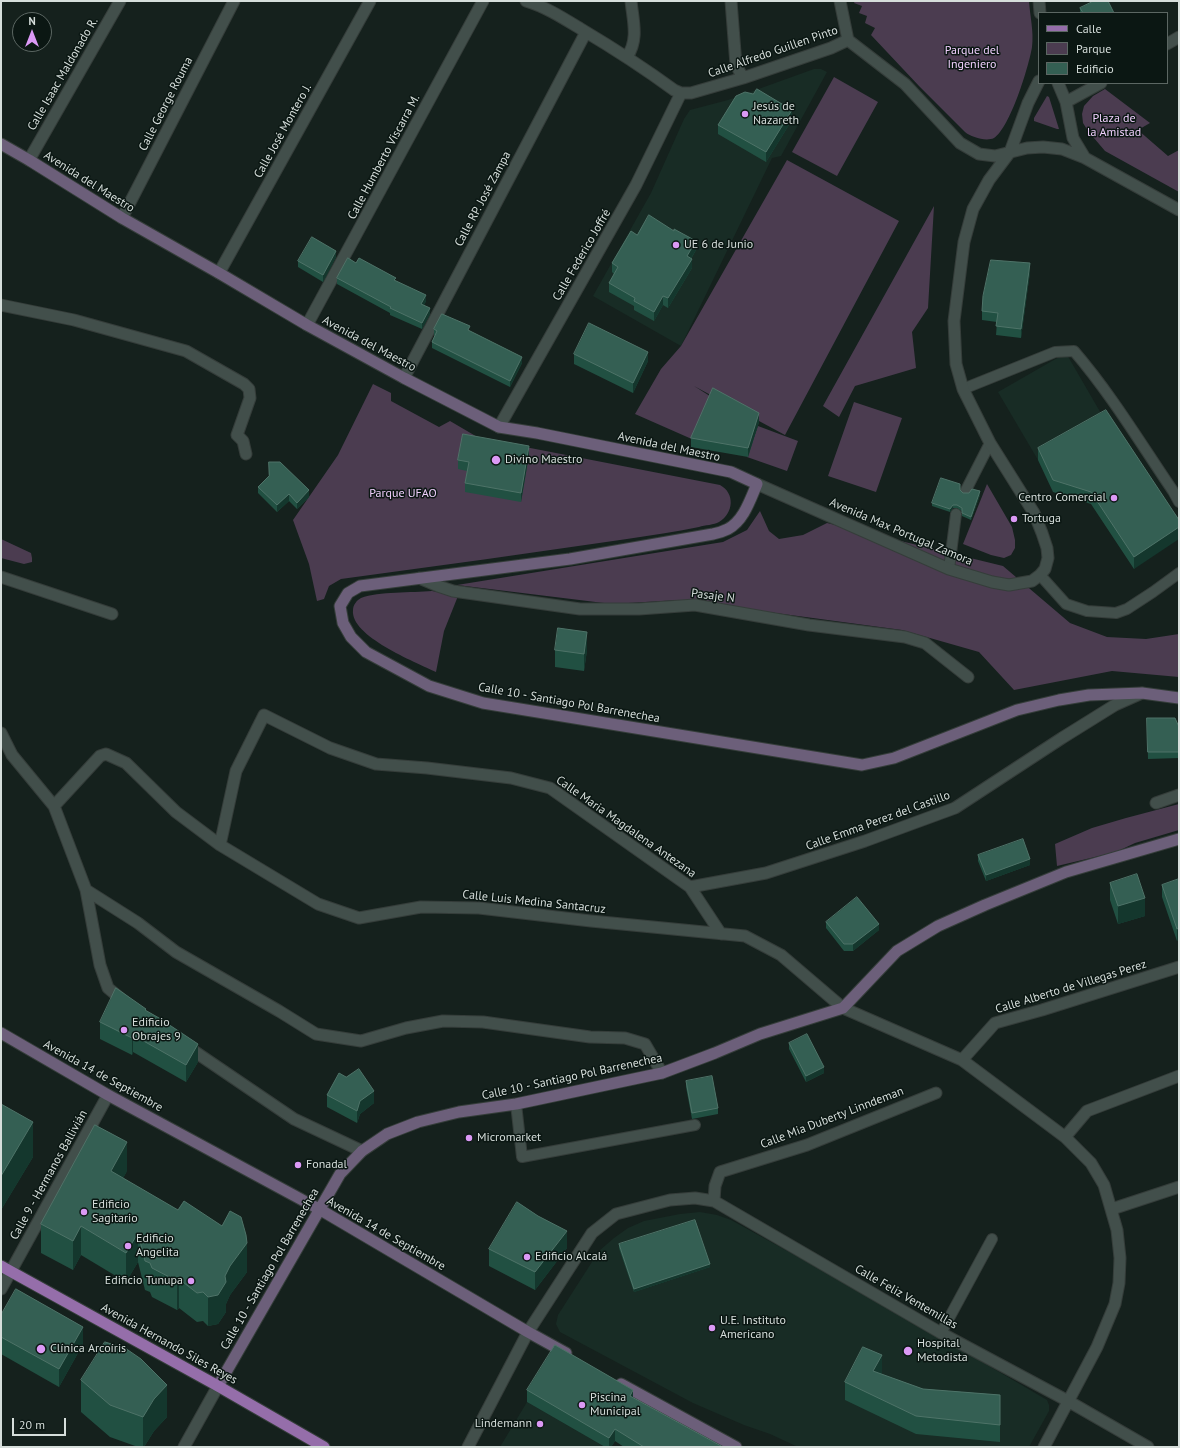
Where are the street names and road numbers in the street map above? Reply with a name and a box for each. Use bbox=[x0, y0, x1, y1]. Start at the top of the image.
street label: Calle Isaac Maldonado R. bbox=[25, 15, 101, 133]
street label: Calle Alfredo Guillen Pinto bbox=[706, 23, 840, 81]
street label: Calle George Rouma bbox=[136, 55, 196, 153]
street label: Calle José Montero J. bbox=[251, 81, 315, 181]
street label: Calle Humberto Viscarra M. bbox=[345, 92, 423, 222]
street label: Avenida del Maestro bbox=[41, 148, 137, 216]
street label: Calle RP. José Zampa bbox=[452, 149, 514, 249]
street label: Calle Federico Joffré bbox=[550, 207, 614, 303]
street label: Avenida del Maestro bbox=[320, 313, 418, 375]
street label: Avenida del Maestro bbox=[617, 429, 721, 465]
street label: Avenida Max Portugal Zamora bbox=[827, 495, 975, 569]
street label: Pasaje N bbox=[690, 586, 736, 606]
street label: Calle 10 - Santiago Pol Barrenechea bbox=[477, 680, 661, 726]
street label: Calle Maria Magdalena Antezana bbox=[553, 773, 699, 881]
street label: Calle Emma Perez del Castillo bbox=[804, 788, 952, 854]
street label: Calle Luis Medina Santacruz bbox=[462, 887, 606, 917]
street label: Calle Alberto de Villegas Perez bbox=[994, 957, 1148, 1017]
street label: Avenida 14 de Septiembre bbox=[41, 1037, 165, 1115]
street label: Calle 10 - Santiago Pol Barrenechea bbox=[480, 1051, 664, 1103]
street label: Calle Mia Duberty Linndeman bbox=[758, 1084, 906, 1152]
street label: Calle 9 - Hermanos Ballivián bbox=[7, 1108, 91, 1242]
street label: Calle 10 - Santiago Pol Barrenechea bbox=[218, 1186, 322, 1352]
street label: Avenida 14 de Septiembre bbox=[324, 1194, 448, 1274]
street label: Calle Feliz Ventemillas bbox=[852, 1262, 960, 1332]
street label: Avenida Hernando Siles Reyes bbox=[98, 1300, 240, 1388]

